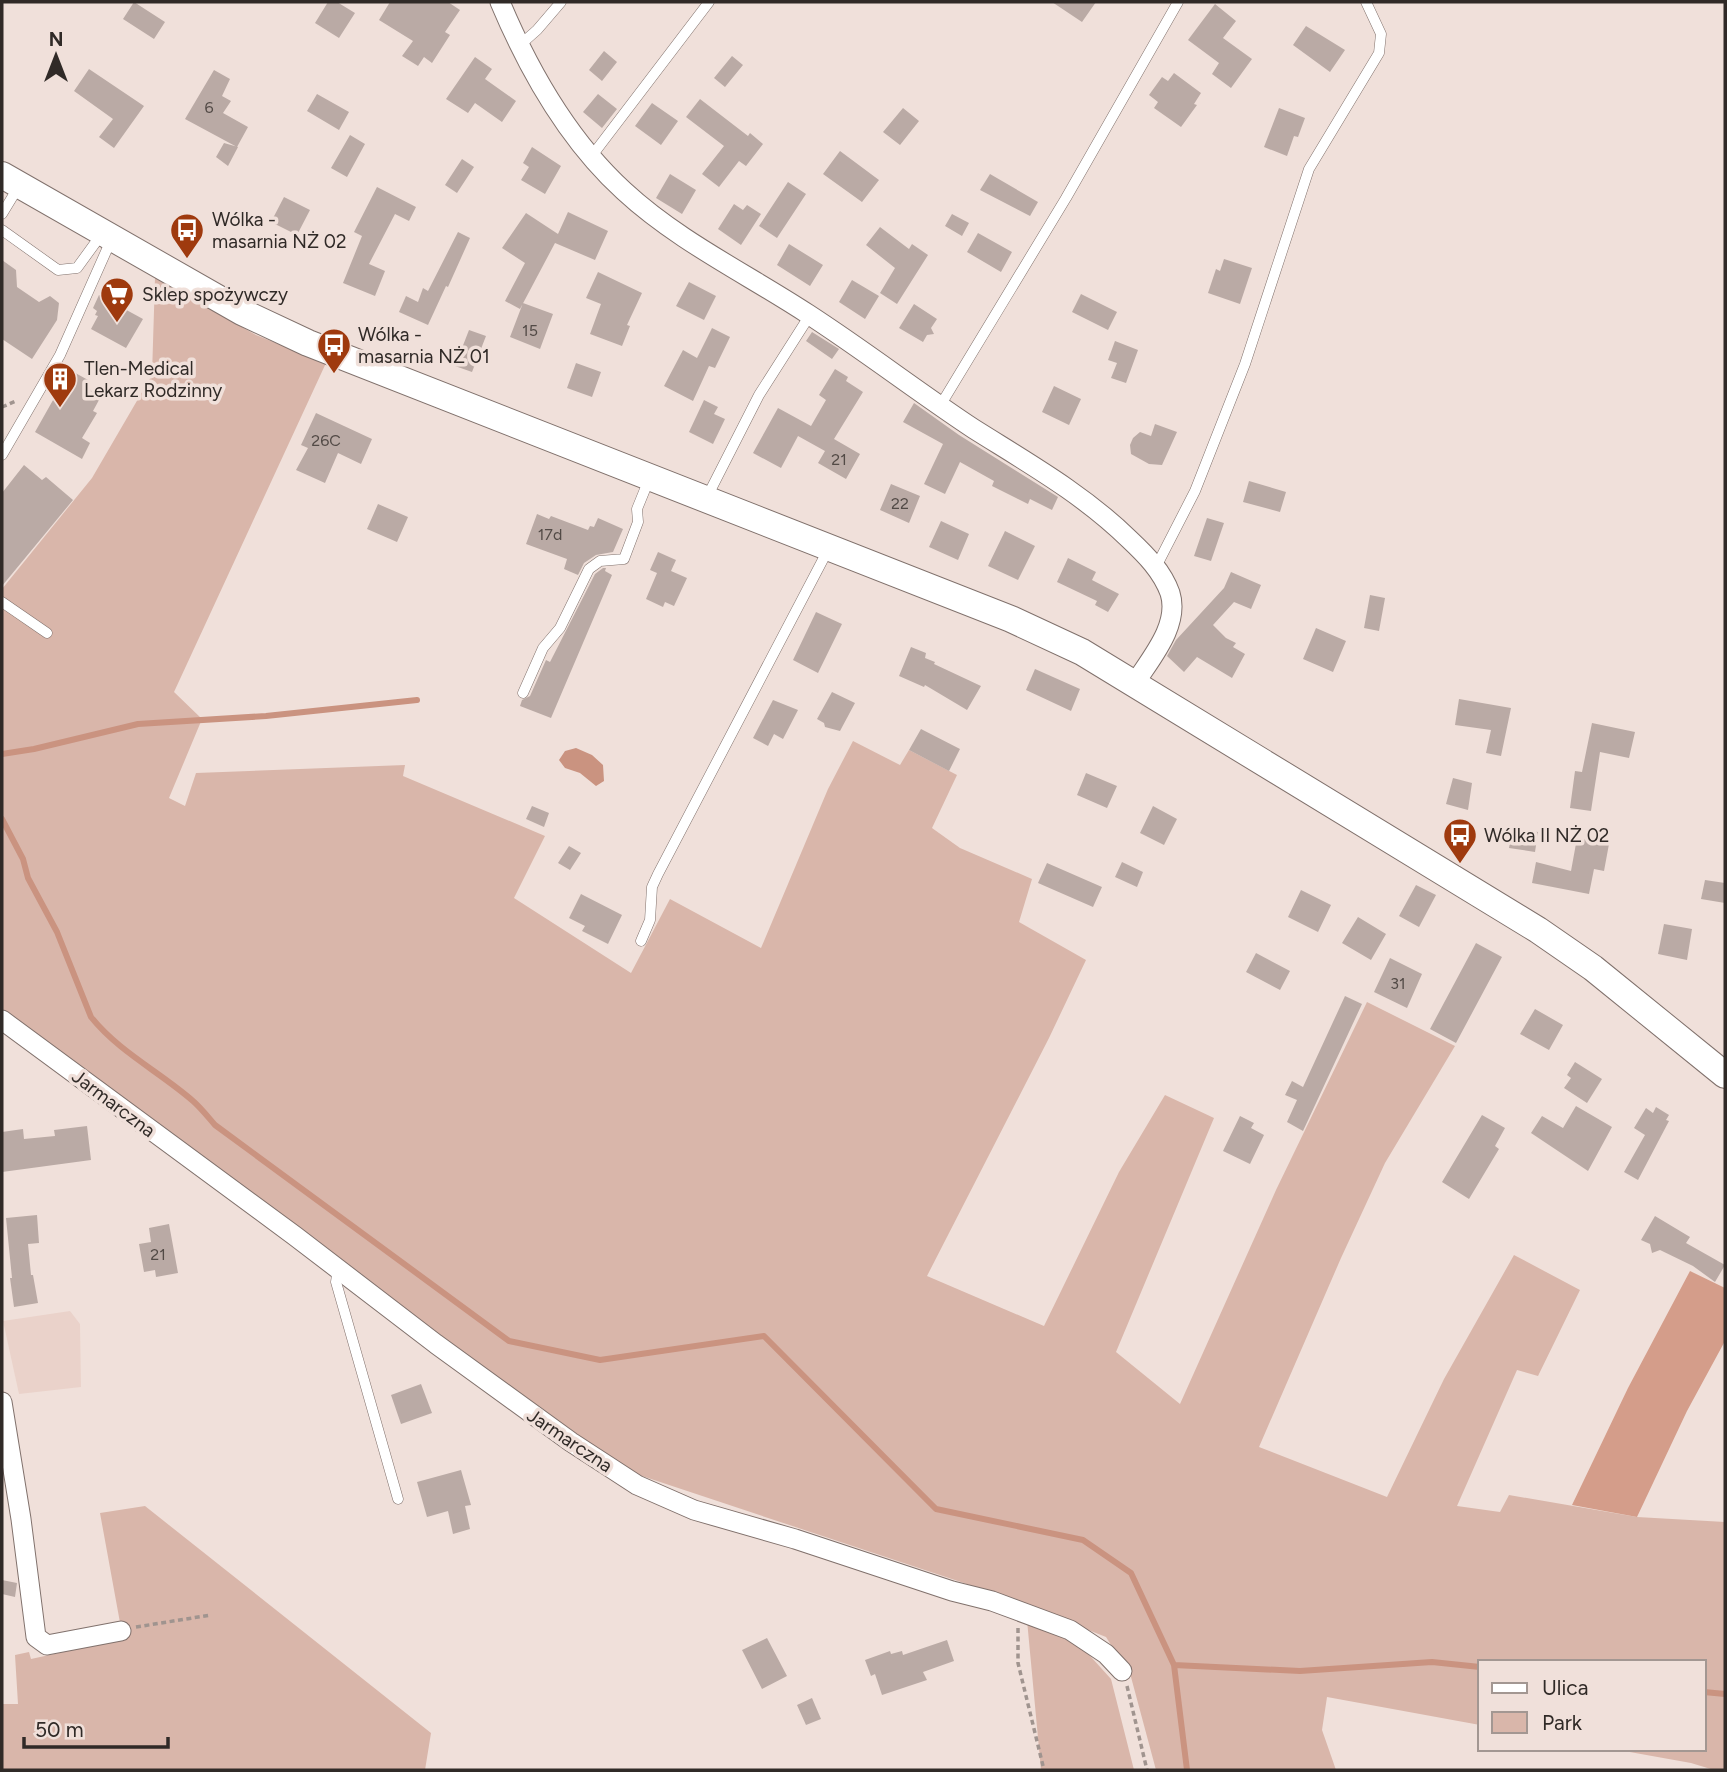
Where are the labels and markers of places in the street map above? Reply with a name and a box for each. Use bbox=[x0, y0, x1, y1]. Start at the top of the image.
place label: Wólka - masarnia NŻ 02 bbox=[212, 208, 347, 253]
bus stop icon: Wólka - masarnia NŻ 02 bbox=[168, 211, 206, 260]
supermarket icon: Sklep spożywczy bbox=[98, 275, 136, 324]
place label: Sklep spożywczy bbox=[142, 283, 288, 306]
place label: Wólka - masarnia NŻ 01 bbox=[358, 323, 490, 368]
bus stop icon: Wólka - masarnia NŻ 01 bbox=[315, 326, 353, 375]
place label: Tlen-Medical Lekarz Rodzinny bbox=[84, 357, 222, 402]
building icon: Tlen-Medical Lekarz Rodzinny bbox=[41, 360, 79, 409]
bus stop icon: Wólka II NŻ 02 bbox=[1441, 816, 1479, 865]
place label: Wólka II NŻ 02 bbox=[1484, 824, 1609, 847]

